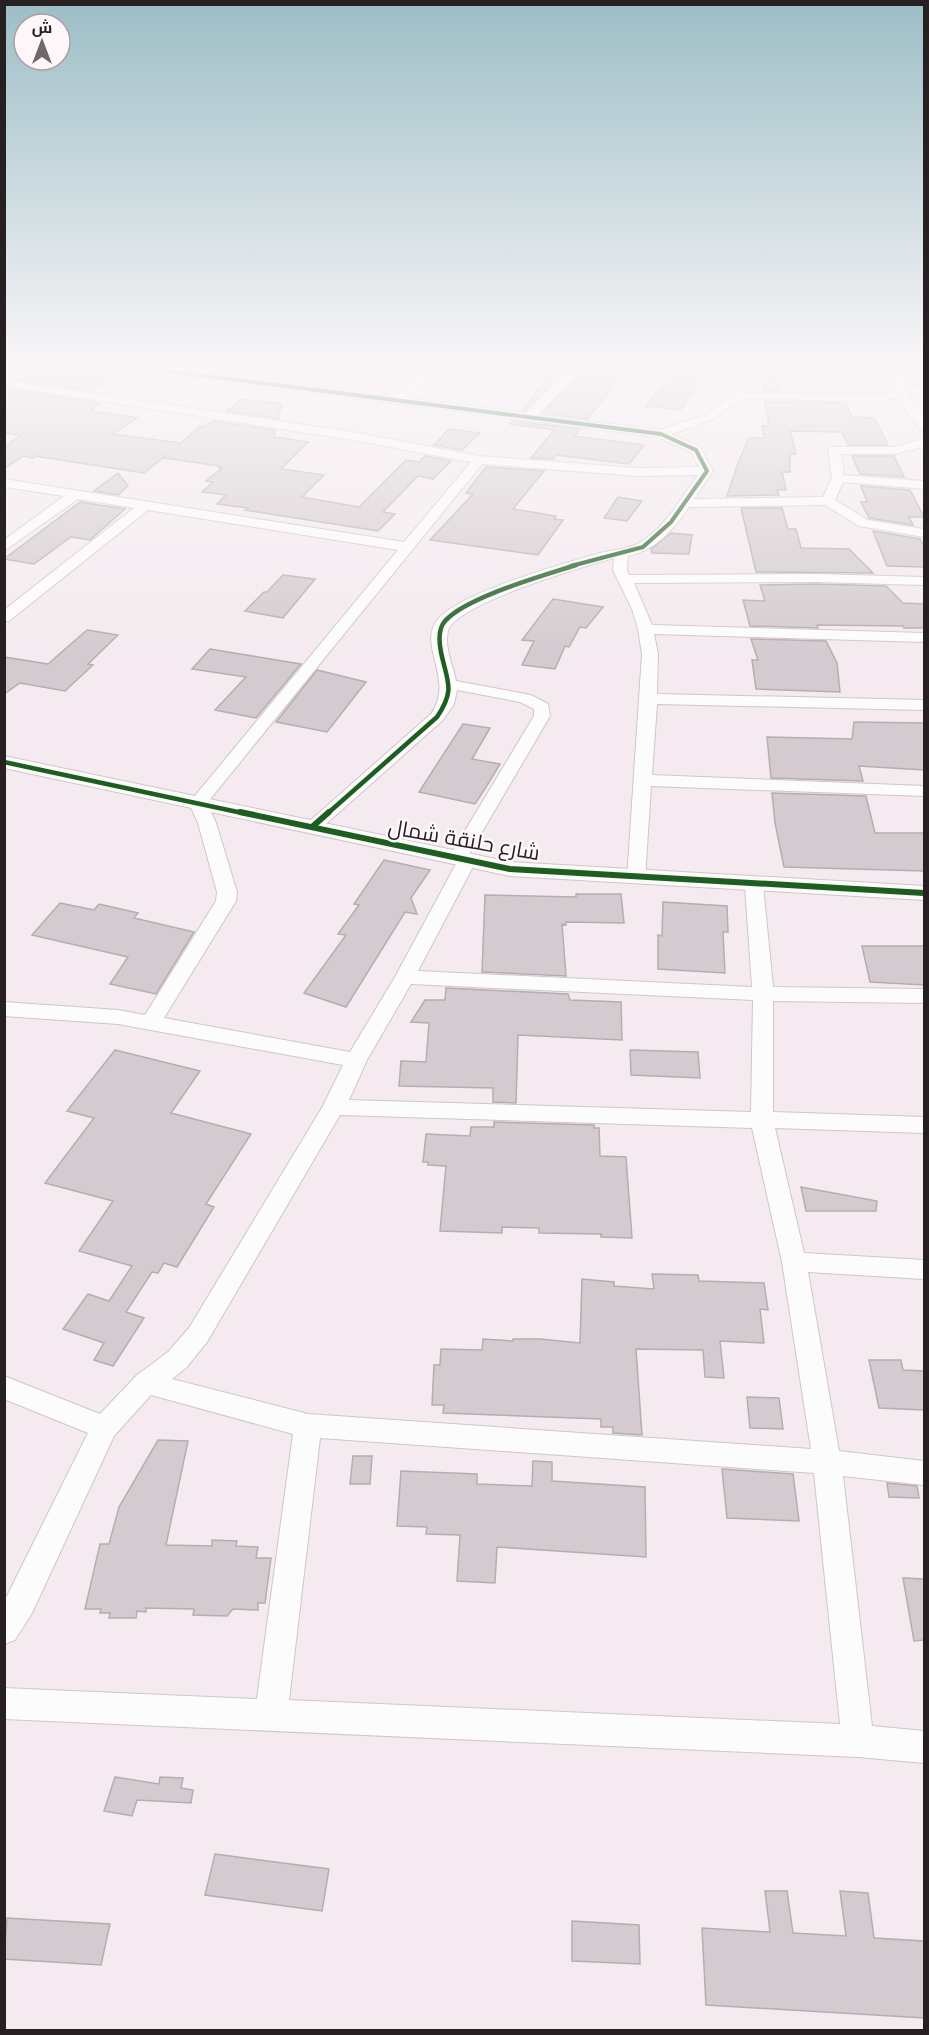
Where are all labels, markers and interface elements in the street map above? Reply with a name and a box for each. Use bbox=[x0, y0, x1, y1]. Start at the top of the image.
north arrow bbox=[12, 12, 72, 72]
text: ش bbox=[32, 17, 52, 37]
street label: شارع حلنقة شمال bbox=[386, 813, 542, 867]

